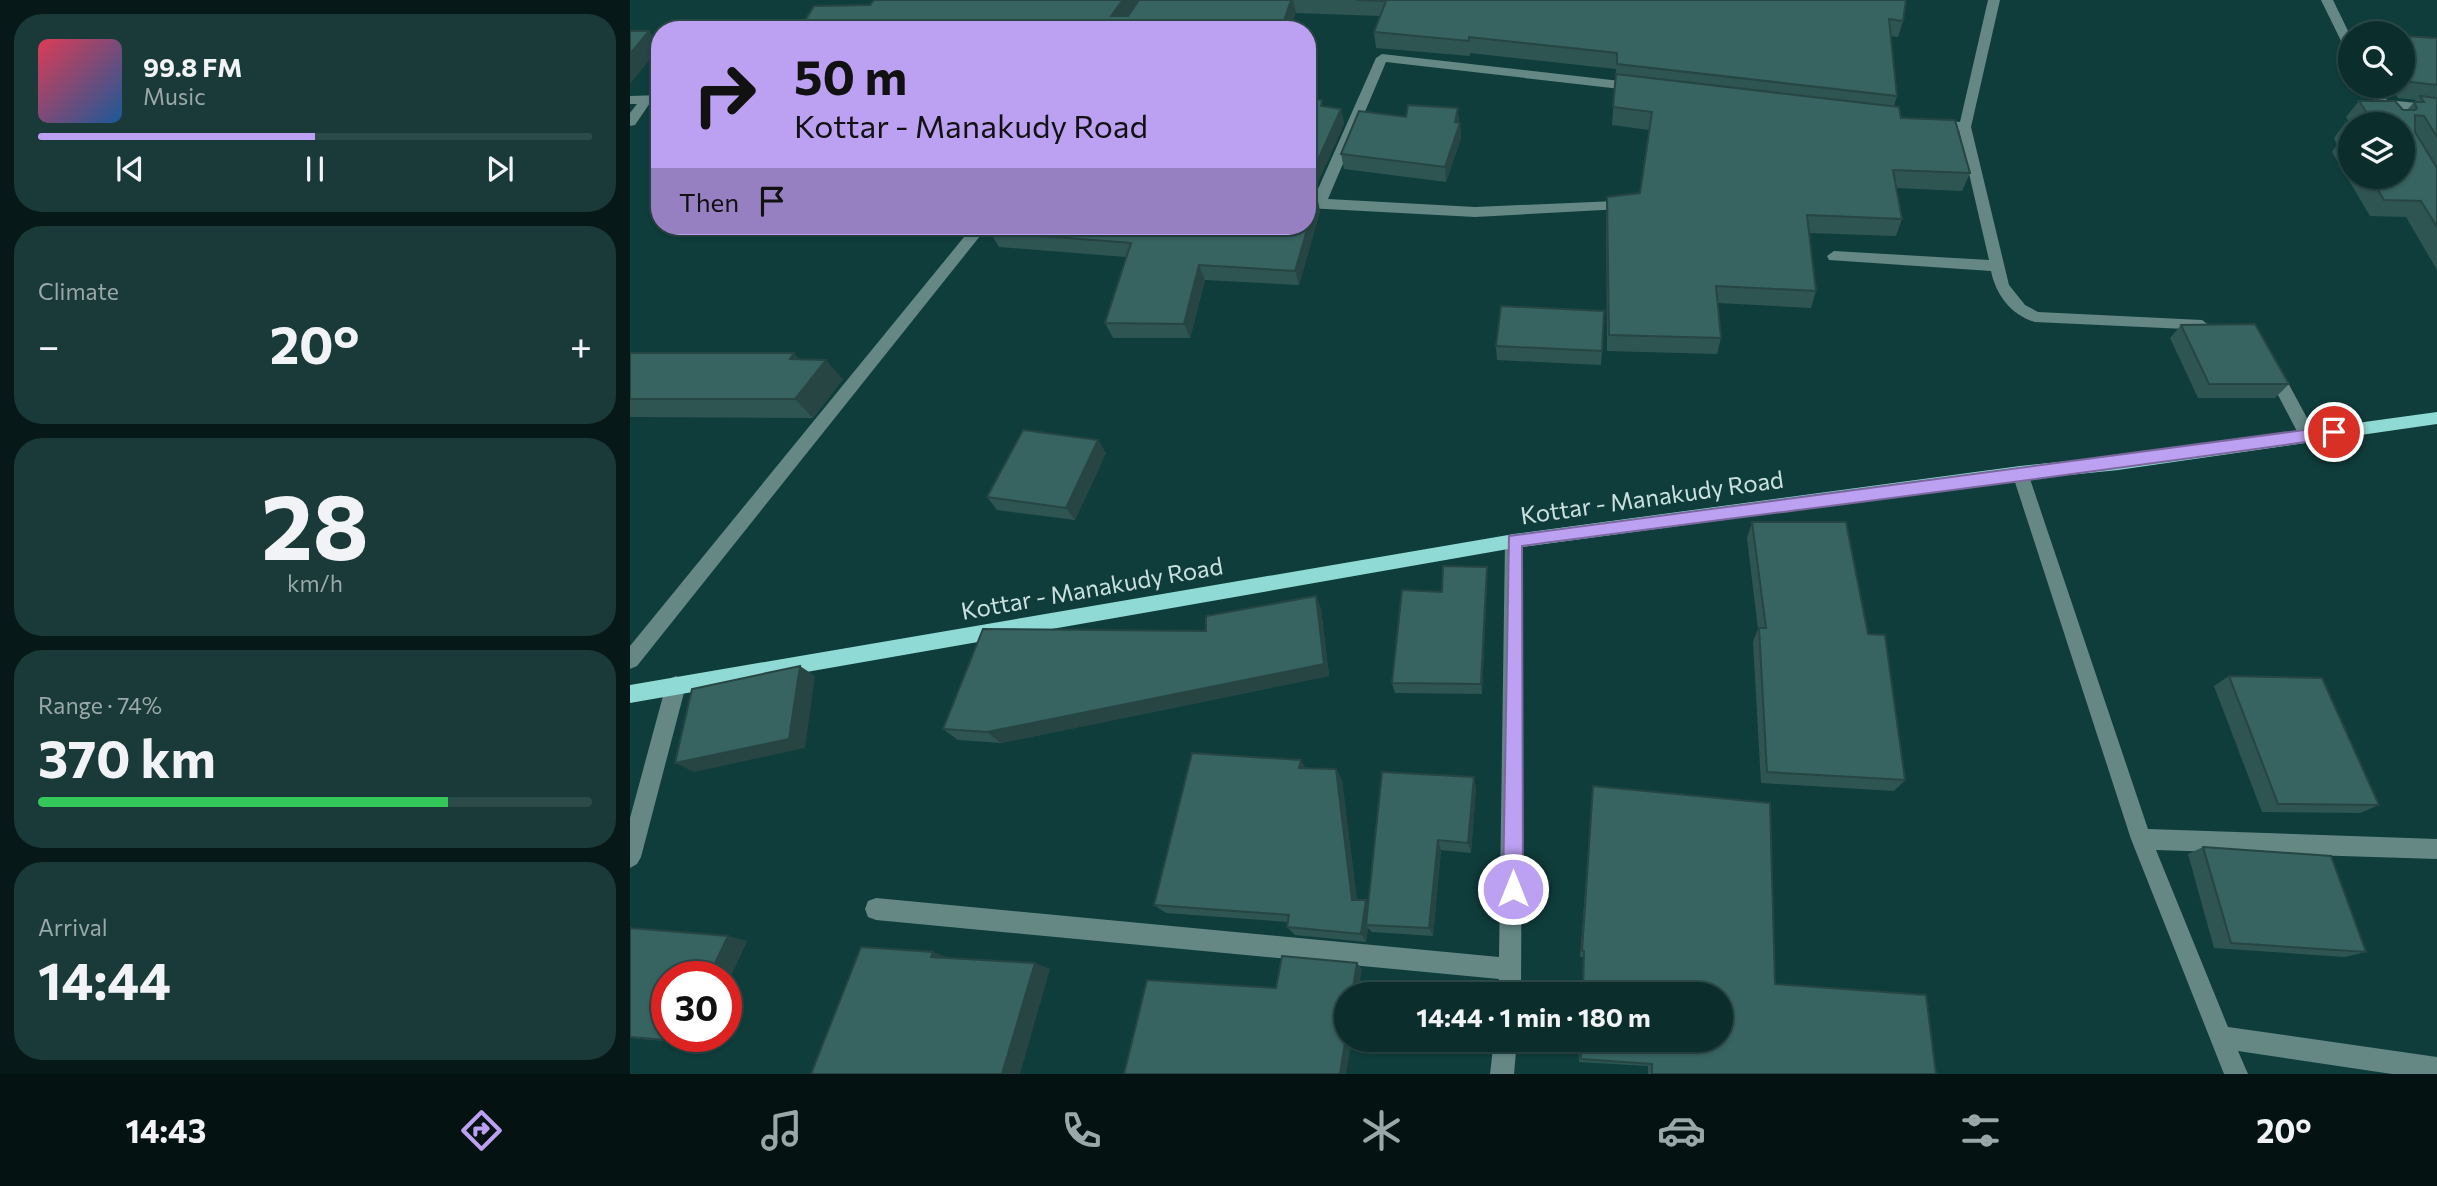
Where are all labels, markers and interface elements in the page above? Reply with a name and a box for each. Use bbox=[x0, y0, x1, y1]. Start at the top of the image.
map controls bbox=[2338, 21, 2415, 189]
button: search bbox=[2338, 21, 2415, 98]
text: 50 m bbox=[794, 45, 907, 105]
icon: right bbox=[679, 49, 770, 140]
text: 99.8 FM bbox=[143, 51, 242, 82]
text: Music bbox=[143, 82, 206, 110]
text: Kottar - Manakudy Road bbox=[794, 105, 1148, 145]
button: layers bbox=[2338, 112, 2415, 189]
icon: previous bbox=[111, 150, 149, 188]
icon: pause bbox=[296, 150, 334, 188]
icon: next bbox=[481, 150, 519, 188]
icon: arrive bbox=[753, 182, 791, 220]
text: Then bbox=[679, 186, 739, 217]
text: Climate bbox=[38, 277, 119, 305]
text: 20° bbox=[270, 311, 360, 375]
text: − bbox=[38, 321, 60, 368]
text: + bbox=[570, 321, 592, 368]
pin bbox=[2304, 402, 2364, 462]
icon: arrive bbox=[2315, 413, 2353, 451]
street label: Kottar - Manakudy Road bbox=[1518, 464, 1785, 529]
text: 28 bbox=[261, 467, 369, 579]
street label: Kottar - Manakudy Road bbox=[958, 550, 1225, 625]
text: km/h bbox=[287, 569, 343, 597]
text: Range · 74% bbox=[38, 691, 162, 719]
text: 370 km bbox=[38, 725, 216, 789]
position arrow bbox=[1476, 852, 1550, 926]
text: Arrival bbox=[38, 913, 108, 941]
text: 14:44 bbox=[38, 947, 171, 1011]
speed limit sign: 30 bbox=[651, 961, 742, 1052]
text: 14:44 · 1 min · 180 m bbox=[1416, 1001, 1651, 1032]
icon: directions bbox=[457, 1106, 506, 1155]
icon: music bbox=[757, 1106, 806, 1155]
icon: phone bbox=[1057, 1106, 1106, 1155]
icon: climate bbox=[1357, 1106, 1406, 1155]
icon: car bbox=[1657, 1106, 1706, 1155]
icon: filters bbox=[1956, 1106, 2005, 1155]
text: 14:43 bbox=[125, 1110, 206, 1150]
text: 20° bbox=[2256, 1110, 2312, 1150]

